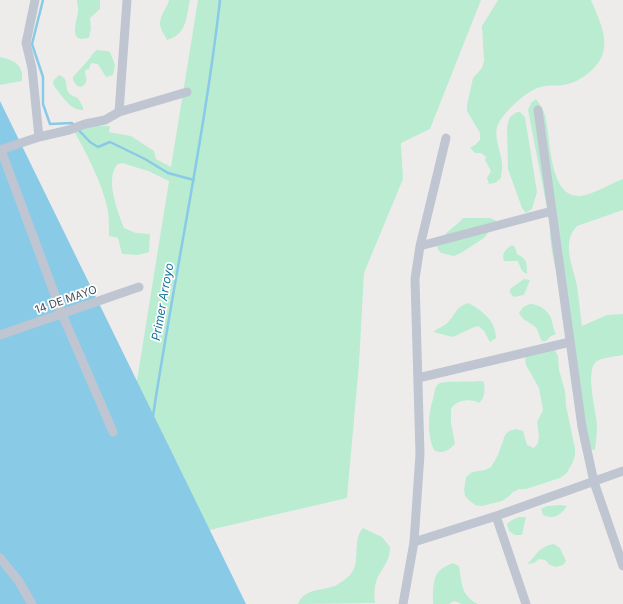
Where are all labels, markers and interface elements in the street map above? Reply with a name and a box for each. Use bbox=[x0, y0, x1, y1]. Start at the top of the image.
water label: Primer Arroyo bbox=[149, 262, 177, 342]
street label: 14 DE MAYO bbox=[33, 283, 99, 317]

